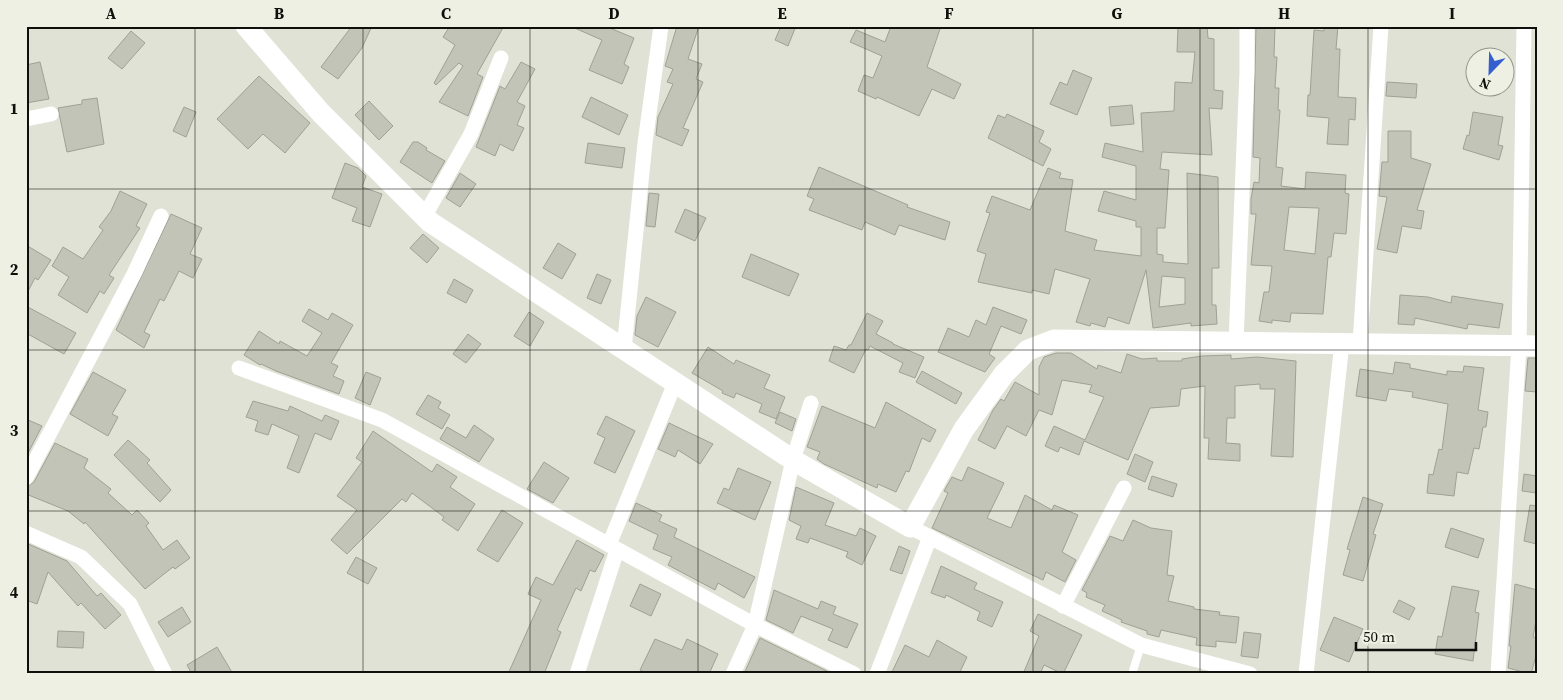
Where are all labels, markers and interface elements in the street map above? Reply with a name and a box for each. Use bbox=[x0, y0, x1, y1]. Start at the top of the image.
text: A bbox=[106, 2, 117, 24]
text: B bbox=[274, 2, 285, 24]
text: C bbox=[441, 2, 451, 24]
text: D bbox=[608, 2, 620, 24]
text: E bbox=[777, 2, 787, 24]
text: F bbox=[944, 2, 954, 24]
text: G bbox=[1112, 2, 1123, 24]
text: H bbox=[1278, 2, 1290, 24]
text: I bbox=[1449, 2, 1455, 24]
north arrow bbox=[1466, 48, 1516, 98]
text: N bbox=[1476, 73, 1494, 95]
text: 1 bbox=[10, 97, 18, 119]
text: 2 bbox=[10, 258, 19, 280]
text: 3 bbox=[10, 419, 19, 441]
text: 4 bbox=[10, 581, 19, 603]
scale bar bbox=[1356, 620, 1476, 652]
text: 50 m bbox=[1363, 626, 1395, 647]

